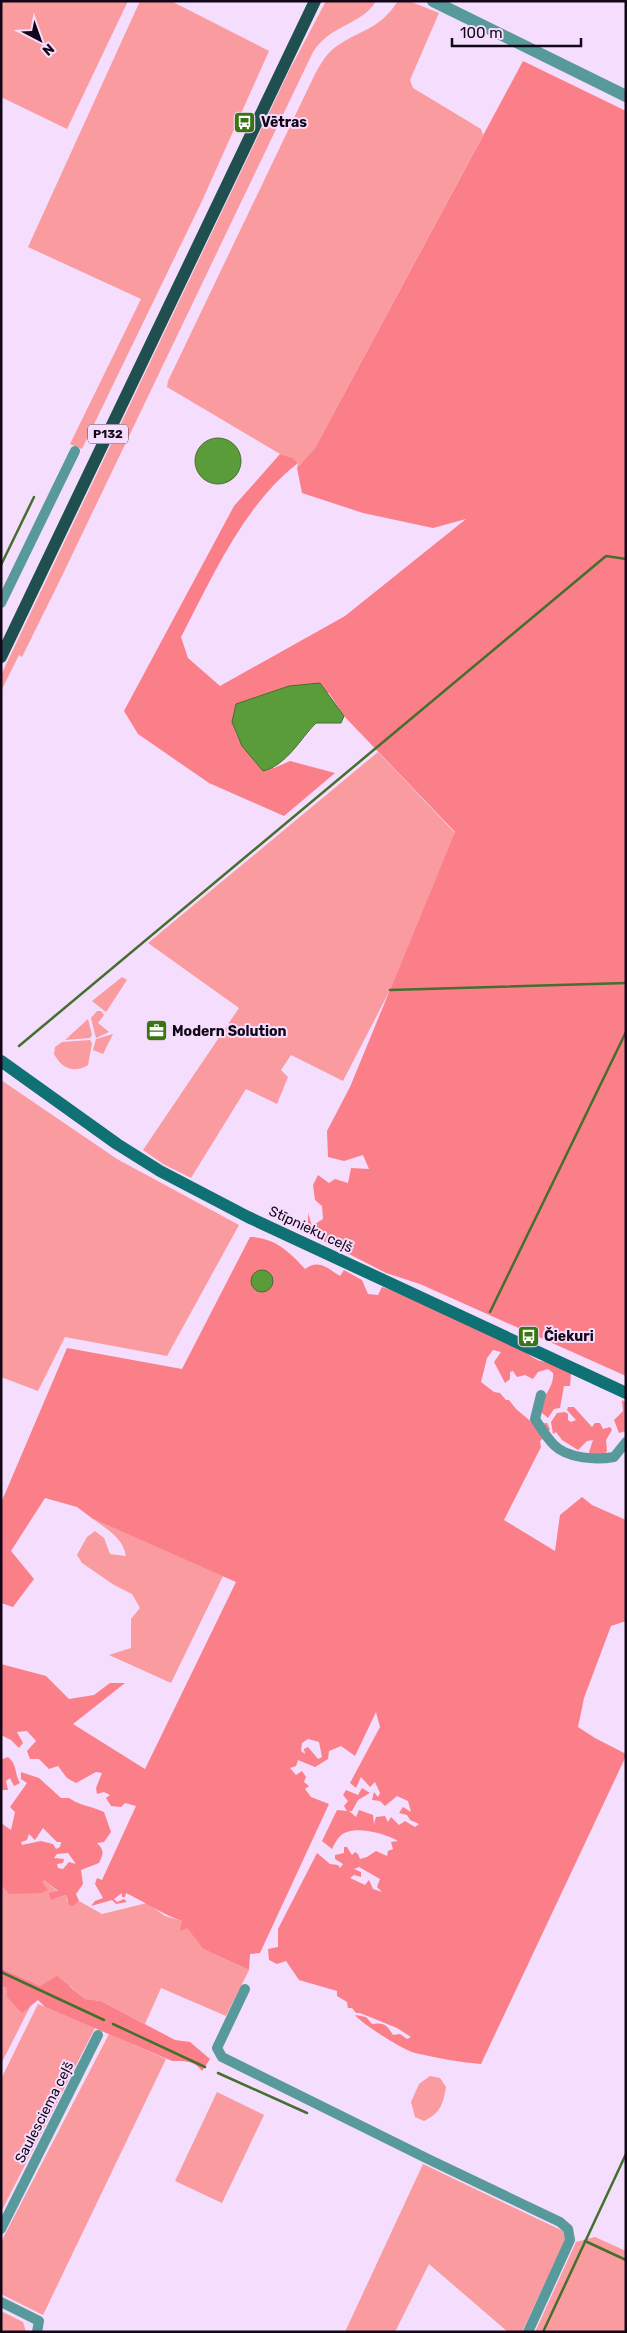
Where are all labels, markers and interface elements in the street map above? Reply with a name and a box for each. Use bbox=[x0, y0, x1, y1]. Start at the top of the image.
north arrow bbox=[15, 15, 65, 65]
scale bar bbox=[452, 15, 581, 47]
text: 100 m bbox=[460, 24, 502, 42]
text: N bbox=[39, 40, 58, 59]
bus stop icon: Vētras bbox=[233, 110, 257, 134]
place label: Vētras bbox=[261, 114, 307, 131]
road number: P132 bbox=[88, 424, 128, 444]
office icon: Modern Solution bbox=[144, 1019, 168, 1043]
place label: Modern Solution bbox=[172, 1023, 287, 1040]
street label: Stīpnieku ceļš bbox=[266, 1203, 356, 1256]
bus stop icon: Čiekuri bbox=[516, 1324, 540, 1348]
place label: Čiekuri bbox=[544, 1327, 594, 1345]
street label: Saulesciema ceļš bbox=[11, 2059, 77, 2166]

